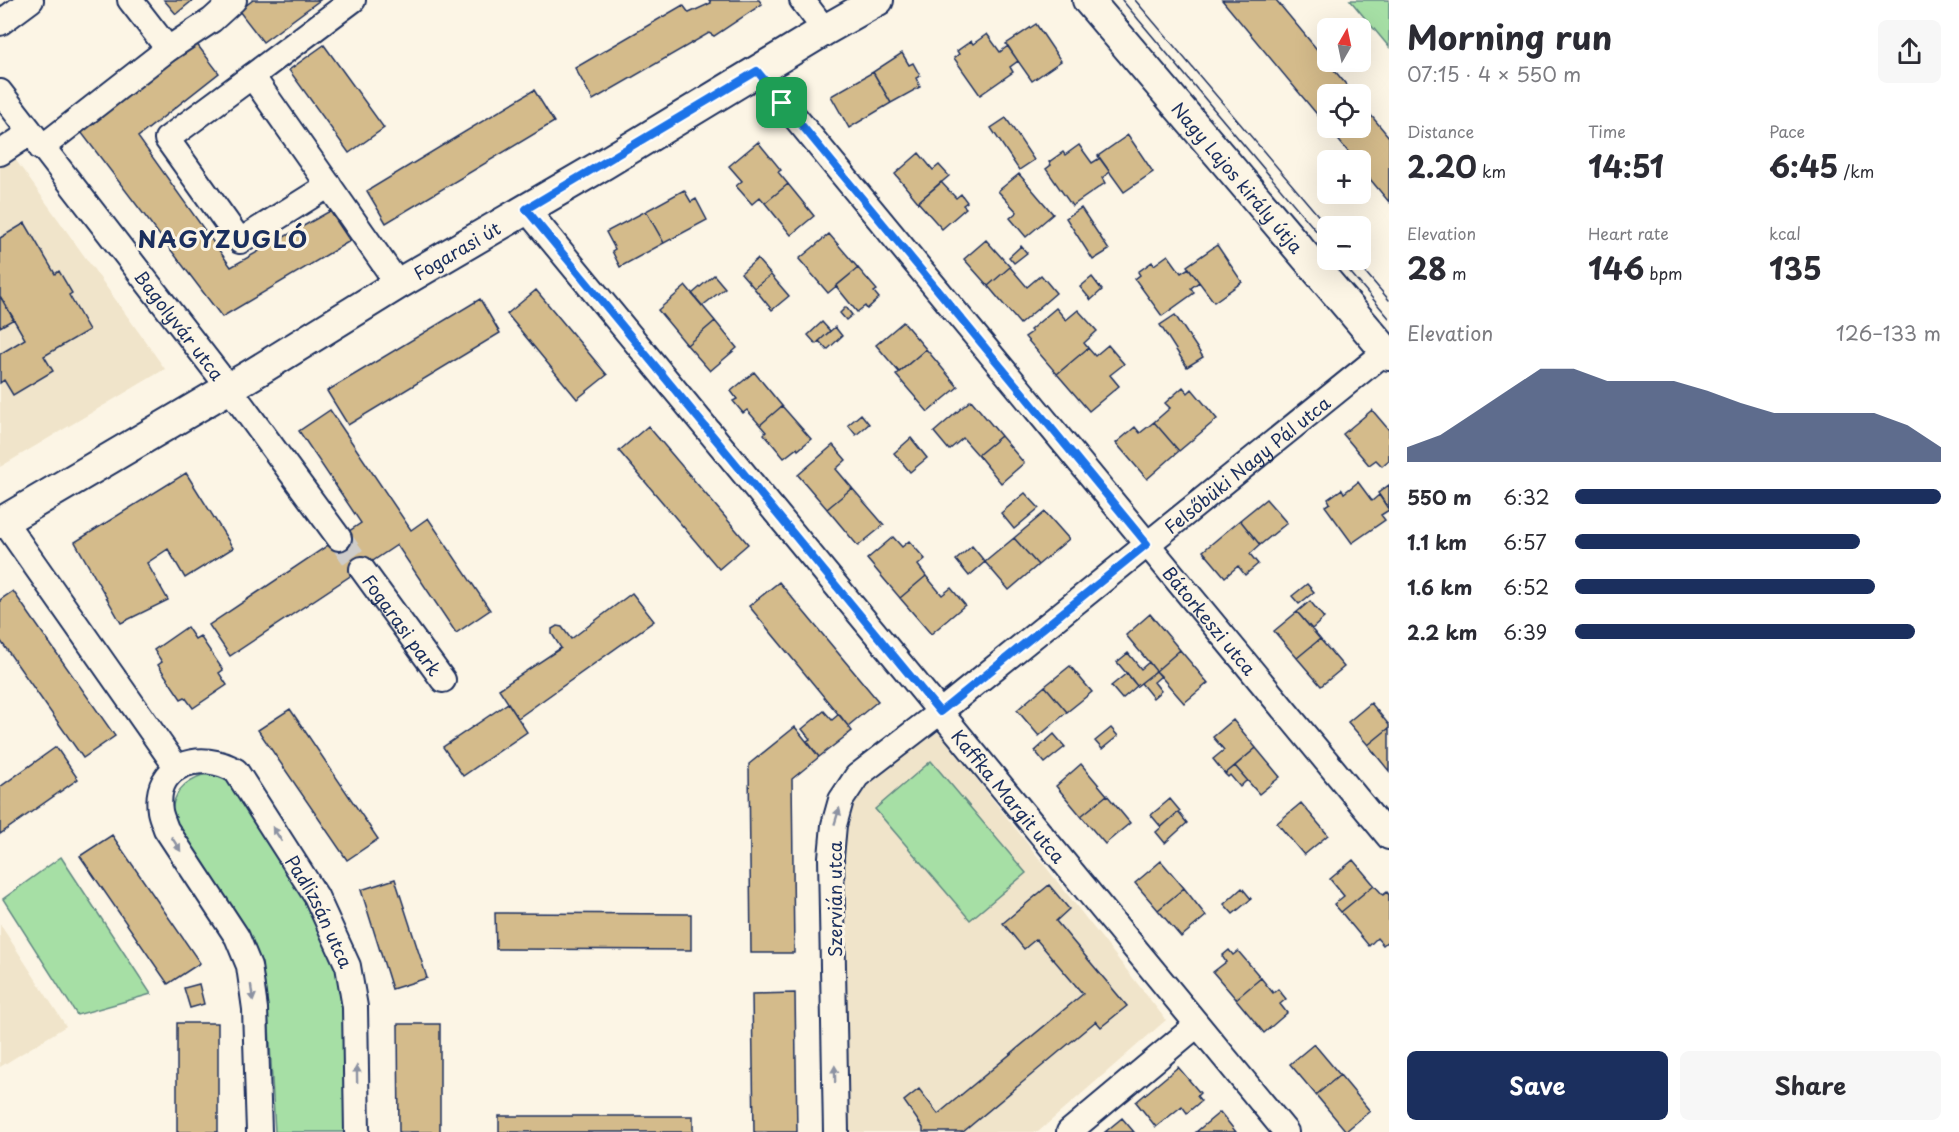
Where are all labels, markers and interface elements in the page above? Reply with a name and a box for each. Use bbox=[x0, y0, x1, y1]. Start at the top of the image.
text: Morning run bbox=[1407, 11, 1612, 61]
north arrow bbox=[1317, 18, 1371, 72]
map controls bbox=[1317, 18, 1371, 270]
button: share bbox=[1878, 20, 1941, 83]
text: 07:15 · 4 × 550 m bbox=[1407, 59, 1581, 89]
pin bbox=[756, 77, 807, 128]
button: locate bbox=[1317, 84, 1371, 138]
icon: arrive bbox=[765, 86, 798, 119]
street label: Nagy Lajos király útja bbox=[1166, 95, 1311, 259]
text: Distance bbox=[1407, 119, 1474, 143]
text: Time bbox=[1588, 119, 1626, 143]
text: Pace bbox=[1769, 119, 1805, 143]
text: 2.20 bbox=[1407, 143, 1477, 188]
text: 14:51 bbox=[1588, 143, 1664, 188]
text: 6:45 bbox=[1769, 143, 1838, 188]
button: + bbox=[1317, 150, 1371, 204]
text: km bbox=[1477, 159, 1506, 183]
text: /km bbox=[1838, 159, 1874, 183]
street label: Fogarasi út bbox=[408, 214, 505, 286]
button: − bbox=[1317, 216, 1371, 270]
district label: NAGYZUGLÓ bbox=[137, 220, 309, 256]
text: Elevation bbox=[1407, 221, 1476, 245]
text: Heart rate bbox=[1588, 221, 1669, 245]
text: kcal bbox=[1769, 221, 1801, 245]
text: 28 bbox=[1407, 245, 1447, 290]
text: 146 bbox=[1588, 245, 1644, 290]
text: 135 bbox=[1769, 245, 1822, 290]
text: m bbox=[1447, 261, 1467, 285]
text: bpm bbox=[1644, 261, 1683, 285]
street label: Bagolyvár utca bbox=[129, 264, 231, 385]
text: Elevation bbox=[1407, 318, 1493, 348]
text: 126–133 m bbox=[1836, 318, 1941, 348]
street label: Felsőbüki Nagy Pál utca bbox=[1158, 388, 1336, 540]
text: 550 m bbox=[1407, 482, 1472, 512]
text: 6:32 bbox=[1503, 482, 1550, 512]
text: 1.1 km bbox=[1407, 527, 1467, 557]
text: 6:57 bbox=[1503, 527, 1547, 557]
street label: Bátorkeszi utca bbox=[1157, 560, 1264, 681]
street label: Fogarasi park bbox=[356, 568, 449, 681]
text: 1.6 km bbox=[1407, 572, 1472, 602]
text: 6:52 bbox=[1503, 572, 1549, 602]
text: 2.2 km bbox=[1407, 617, 1477, 647]
text: 6:39 bbox=[1503, 617, 1547, 647]
street label: Kaffka Margit utca bbox=[946, 723, 1073, 869]
one-way arrow bbox=[833, 807, 842, 825]
one-way arrow bbox=[271, 826, 282, 843]
one-way arrow bbox=[171, 836, 182, 853]
street label: Szervián utca bbox=[821, 840, 848, 957]
street label: Padlizsán utca bbox=[280, 850, 361, 973]
one-way arrow bbox=[248, 983, 257, 1002]
button: Save bbox=[1407, 1051, 1668, 1120]
button: Share bbox=[1680, 1051, 1941, 1120]
one-way arrow bbox=[352, 1064, 362, 1083]
one-way arrow bbox=[830, 1064, 840, 1083]

